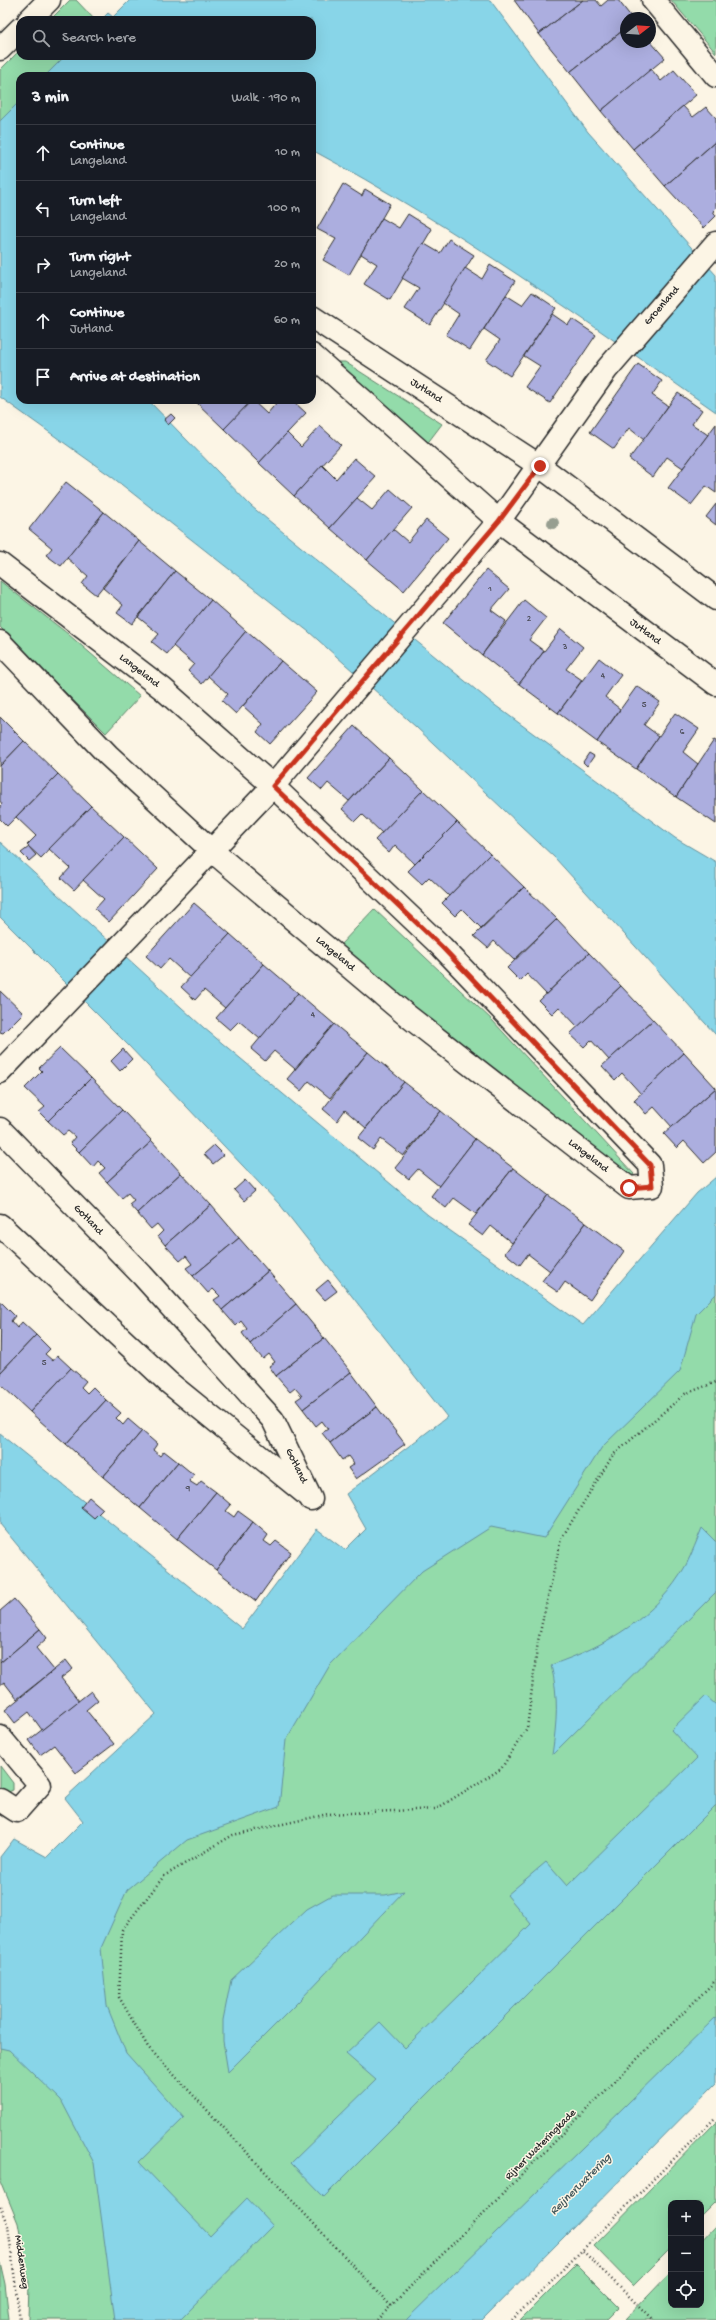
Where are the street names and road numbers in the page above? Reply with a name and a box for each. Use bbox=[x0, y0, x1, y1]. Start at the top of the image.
street label: Groenland bbox=[642, 283, 683, 328]
street label: Jutland bbox=[408, 376, 446, 407]
street label: Jutland bbox=[627, 616, 664, 648]
street label: Langeland bbox=[117, 652, 163, 691]
street label: Langeland bbox=[313, 934, 358, 975]
street label: Langeland bbox=[566, 1137, 612, 1176]
street label: Gotland bbox=[71, 1202, 106, 1239]
street label: Gotland bbox=[282, 1447, 310, 1487]
street label: Rijner Wateringkade bbox=[503, 2107, 579, 2183]
street label: Middenweg bbox=[11, 2234, 31, 2290]

